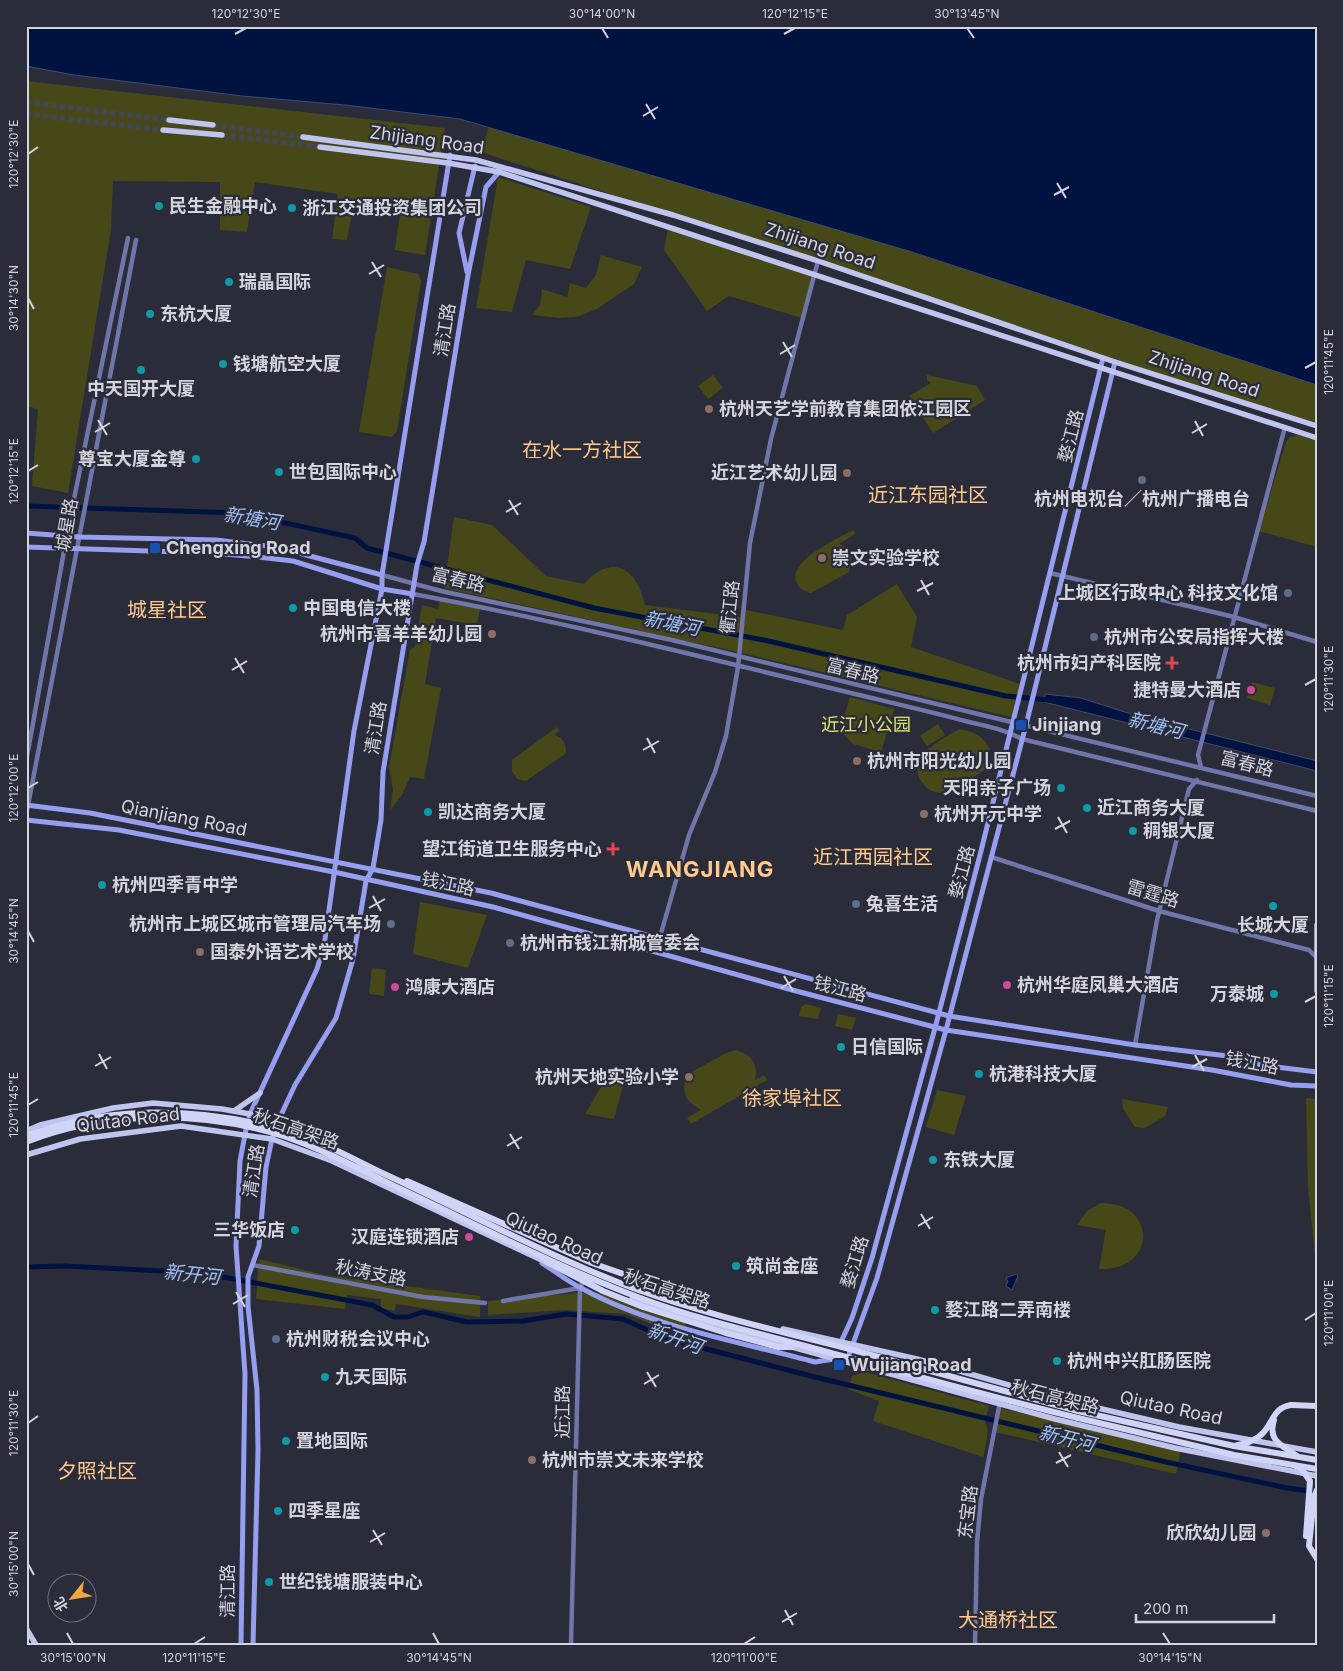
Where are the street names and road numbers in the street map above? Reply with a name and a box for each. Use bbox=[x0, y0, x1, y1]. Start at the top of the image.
street label: Zhijiang Road bbox=[369, 121, 486, 158]
street label: Zhijiang Road bbox=[762, 218, 878, 273]
street label: 清江路 bbox=[430, 302, 459, 358]
street label: Zhijiang Road bbox=[1146, 346, 1262, 401]
street label: 婺江路 bbox=[1054, 407, 1087, 465]
street label: 城星路 bbox=[51, 497, 82, 553]
street label: 富春路 bbox=[429, 563, 487, 596]
street label: 衢江路 bbox=[716, 579, 743, 635]
street label: 富春路 bbox=[824, 654, 882, 687]
street label: 清江路 bbox=[361, 700, 390, 756]
street label: 富春路 bbox=[1218, 747, 1276, 780]
street label: Qianjiang Road bbox=[119, 795, 249, 840]
street label: 婺江路 bbox=[944, 843, 979, 901]
street label: 钱江路 bbox=[420, 868, 477, 899]
street label: 雷霆路 bbox=[1124, 876, 1182, 911]
street label: 钱江路 bbox=[811, 971, 869, 1006]
street label: 钱江路 bbox=[1224, 1047, 1281, 1078]
street label: Qiutao Road bbox=[75, 1103, 181, 1136]
street label: 秋石高架路 bbox=[250, 1104, 342, 1153]
street label: 清江路 bbox=[239, 1143, 268, 1199]
street label: Qiutao Road bbox=[502, 1207, 606, 1268]
street label: 婺江路 bbox=[837, 1233, 872, 1291]
street label: 秋涛支路 bbox=[334, 1255, 408, 1290]
street label: 秋石高架路 bbox=[621, 1265, 713, 1312]
street label: 秋石高架路 bbox=[1009, 1375, 1101, 1418]
street label: 近江路 bbox=[552, 1385, 573, 1439]
street label: Qiutao Road bbox=[1118, 1386, 1224, 1429]
street label: 东宝路 bbox=[954, 1484, 981, 1540]
street label: 清江路 bbox=[217, 1564, 238, 1618]

